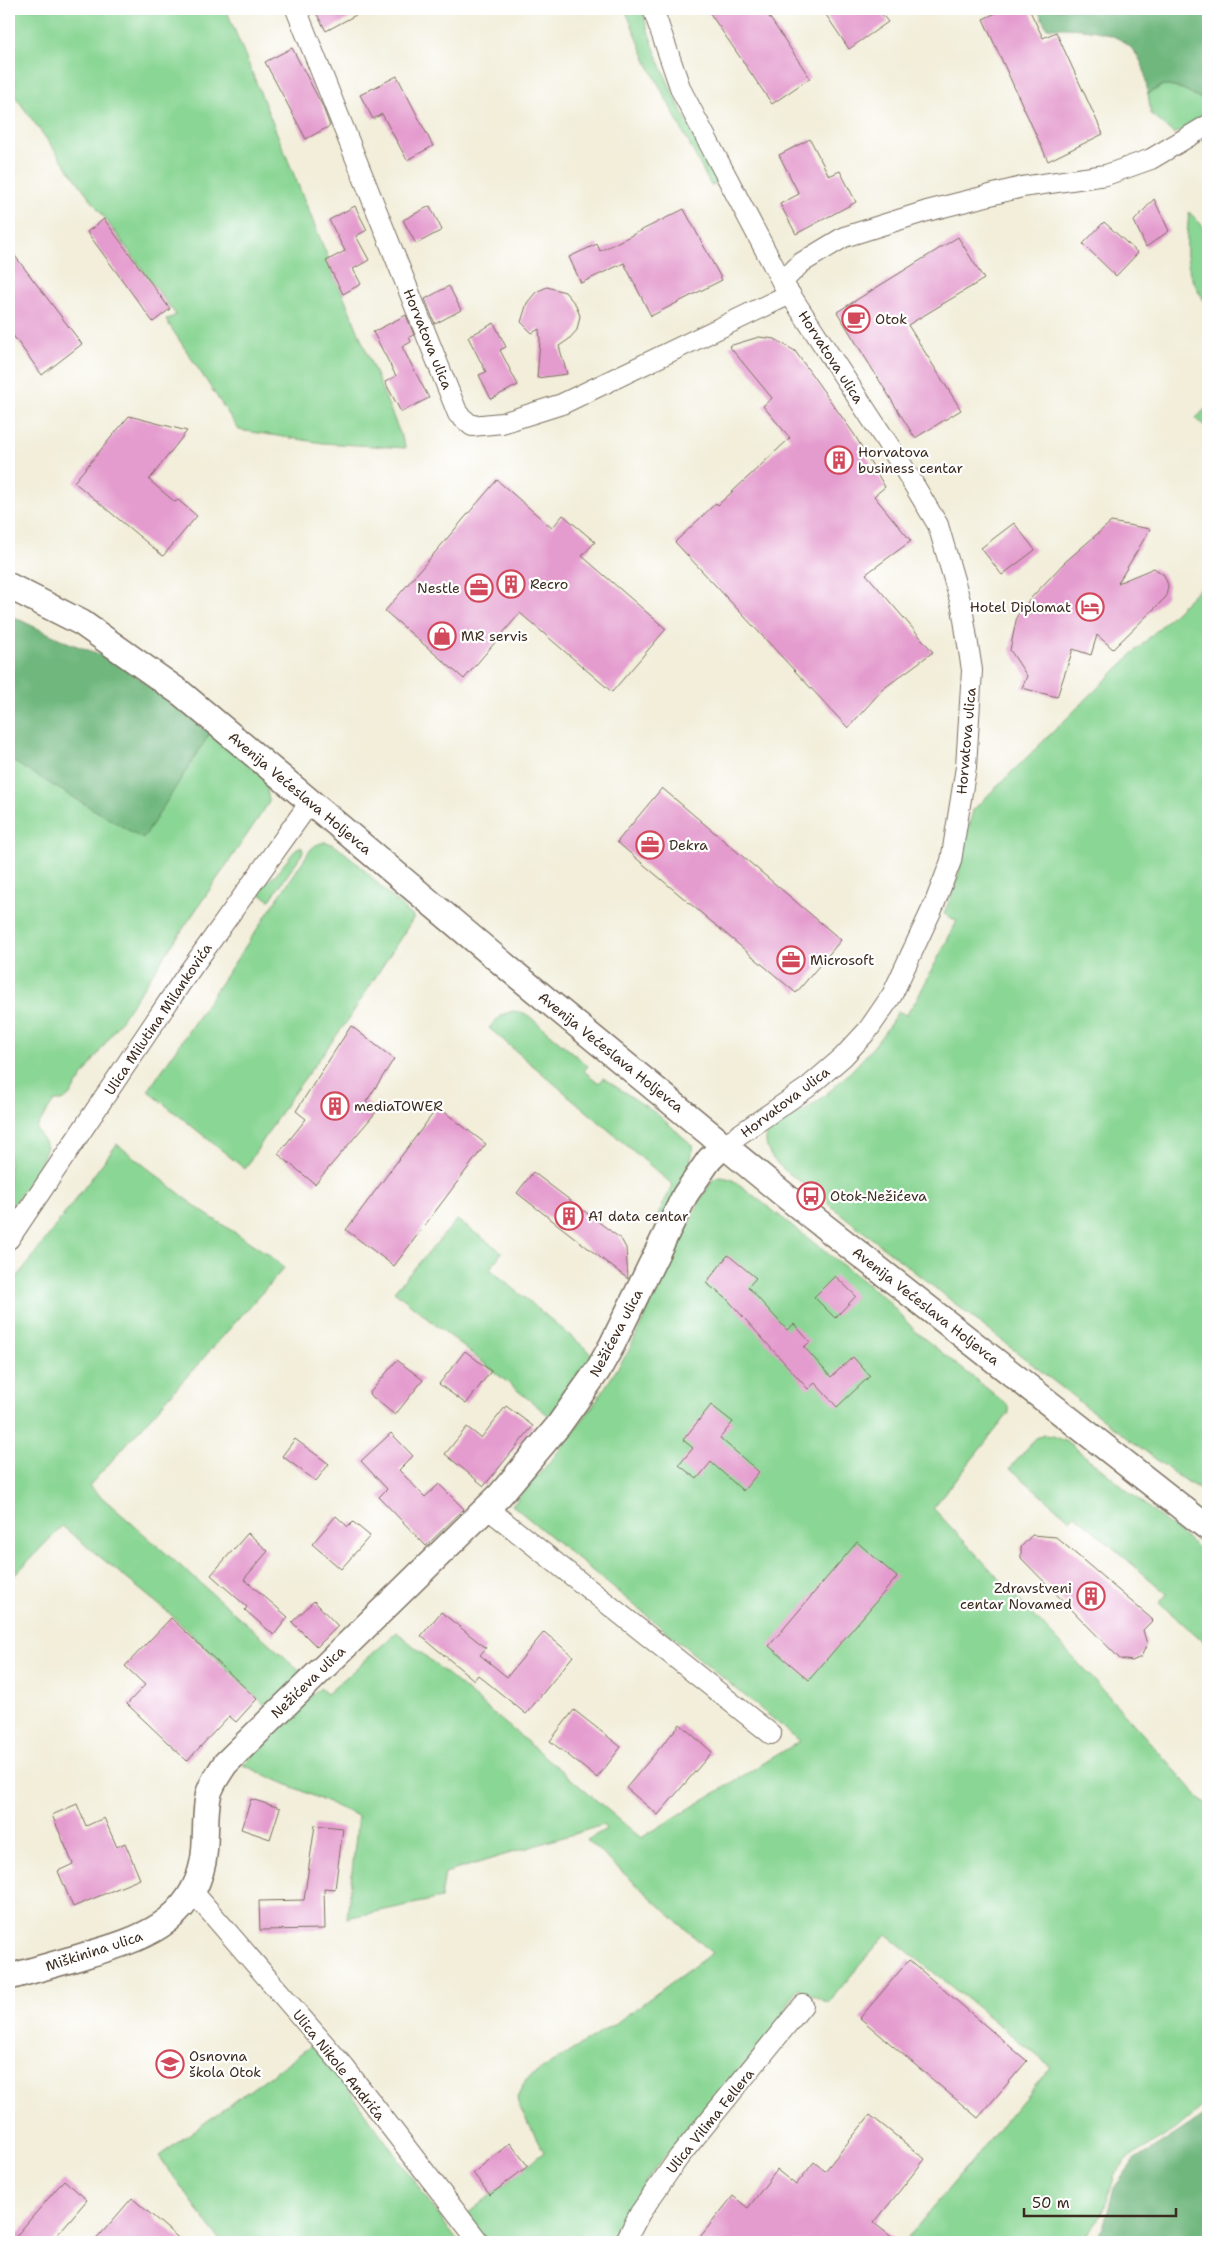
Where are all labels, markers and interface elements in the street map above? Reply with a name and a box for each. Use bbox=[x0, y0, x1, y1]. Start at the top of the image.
street label: Horvatova ulica bbox=[400, 286, 456, 392]
cafe icon: Otok bbox=[841, 304, 871, 334]
street label: Horvatova ulica bbox=[794, 307, 868, 407]
place label: Otok bbox=[875, 310, 907, 328]
place label: Horvatova business centar bbox=[858, 443, 963, 477]
building icon: Horvatova business centar bbox=[824, 445, 854, 475]
building icon: Recro bbox=[496, 569, 526, 599]
office icon: Nestle bbox=[464, 573, 494, 603]
place label: Recro bbox=[530, 575, 568, 593]
place label: Nestle bbox=[417, 579, 460, 597]
hotel icon: Hotel Diplomat bbox=[1075, 592, 1105, 622]
place label: Hotel Diplomat bbox=[970, 598, 1071, 616]
shop icon: MR servis bbox=[427, 621, 457, 651]
place label: MR servis bbox=[461, 627, 528, 645]
street label: Horvatova ulica bbox=[952, 687, 980, 795]
street label: Avenija Većeslava Holjevca bbox=[225, 728, 376, 858]
office icon: Dekra bbox=[635, 830, 665, 860]
place label: Dekra bbox=[669, 836, 708, 854]
street label: Ulica Milutina Milankovića bbox=[100, 939, 216, 1098]
office icon: Microsoft bbox=[776, 945, 806, 975]
place label: Microsoft bbox=[810, 951, 874, 969]
street label: Avenija Većeslava Holjevca bbox=[535, 988, 688, 1116]
street label: Horvatova ulica bbox=[737, 1062, 833, 1141]
building icon: mediaTOWER bbox=[320, 1091, 350, 1121]
place label: mediaTOWER bbox=[354, 1097, 443, 1115]
bus stop icon: Otok-Nežićeva bbox=[796, 1181, 826, 1211]
place label: Otok-Nežićeva bbox=[830, 1187, 927, 1205]
building icon: A1 data centar bbox=[554, 1201, 584, 1231]
place label: A1 data centar bbox=[588, 1207, 689, 1225]
street label: Avenija Većeslava Holjevca bbox=[849, 1243, 1003, 1369]
street label: Nežićeva ulica bbox=[585, 1286, 647, 1380]
place label: Zdravstveni centar Novamed bbox=[960, 1579, 1072, 1613]
building icon: Zdravstveni centar Novamed bbox=[1076, 1581, 1106, 1611]
street label: Nežićeva ulica bbox=[267, 1642, 349, 1722]
street label: Miškinina ulica bbox=[43, 1927, 145, 1975]
street label: Ulica Nikole Andrića bbox=[289, 2006, 389, 2124]
place label: Osnovna škola Otok bbox=[189, 2047, 261, 2081]
school or university icon: Osnovna škola Otok bbox=[155, 2049, 185, 2079]
street label: Ulica Vilima Fellera bbox=[662, 2065, 758, 2177]
scale bar bbox=[1024, 2186, 1177, 2218]
text: 50 m bbox=[1032, 2193, 1070, 2213]

